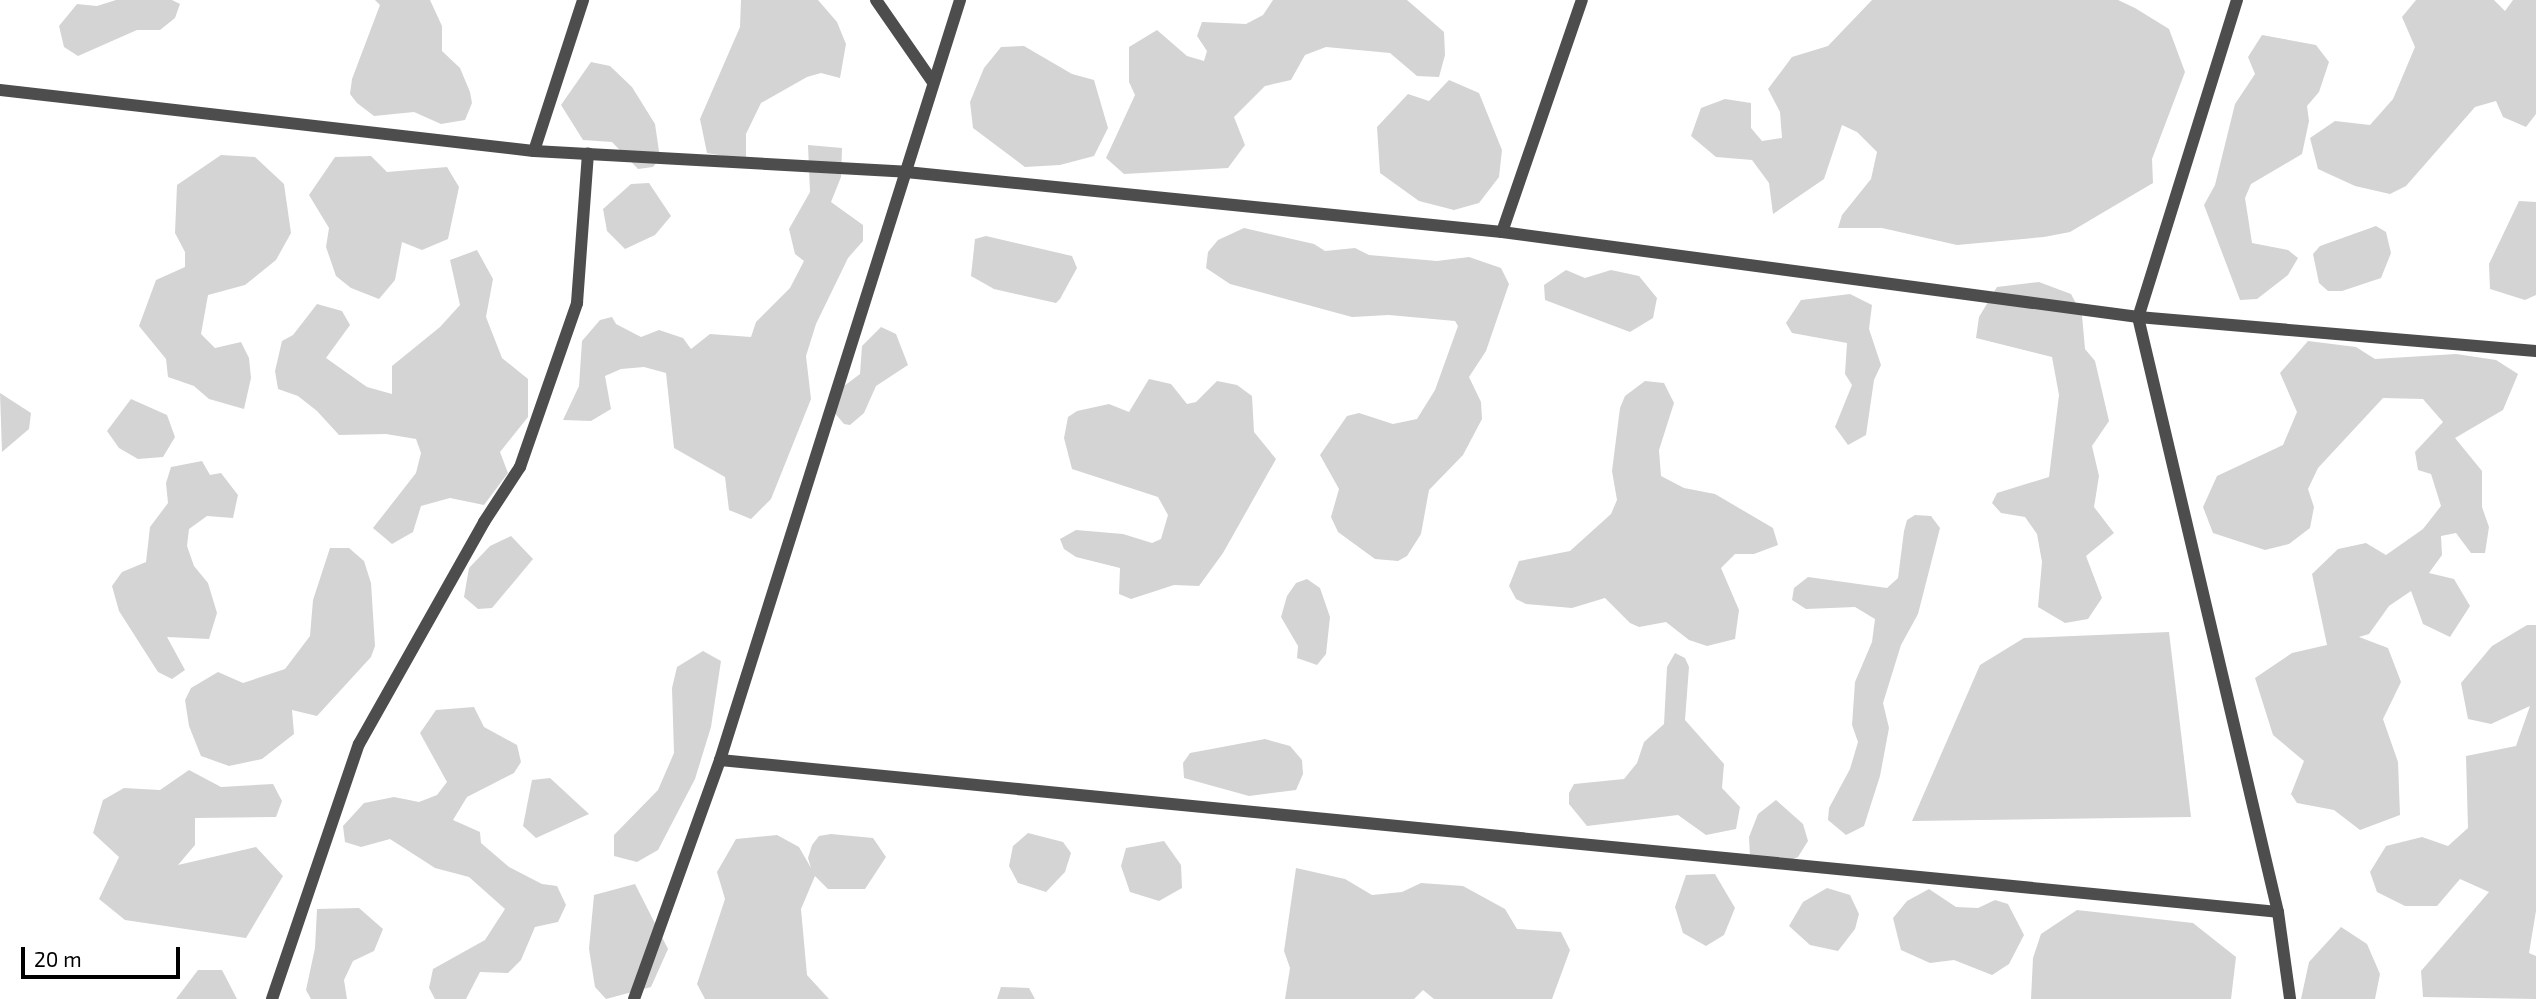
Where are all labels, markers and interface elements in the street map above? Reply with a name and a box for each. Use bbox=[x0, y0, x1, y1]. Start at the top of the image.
scale bar bbox=[24, 932, 184, 976]
text: 20 m bbox=[34, 946, 82, 971]

